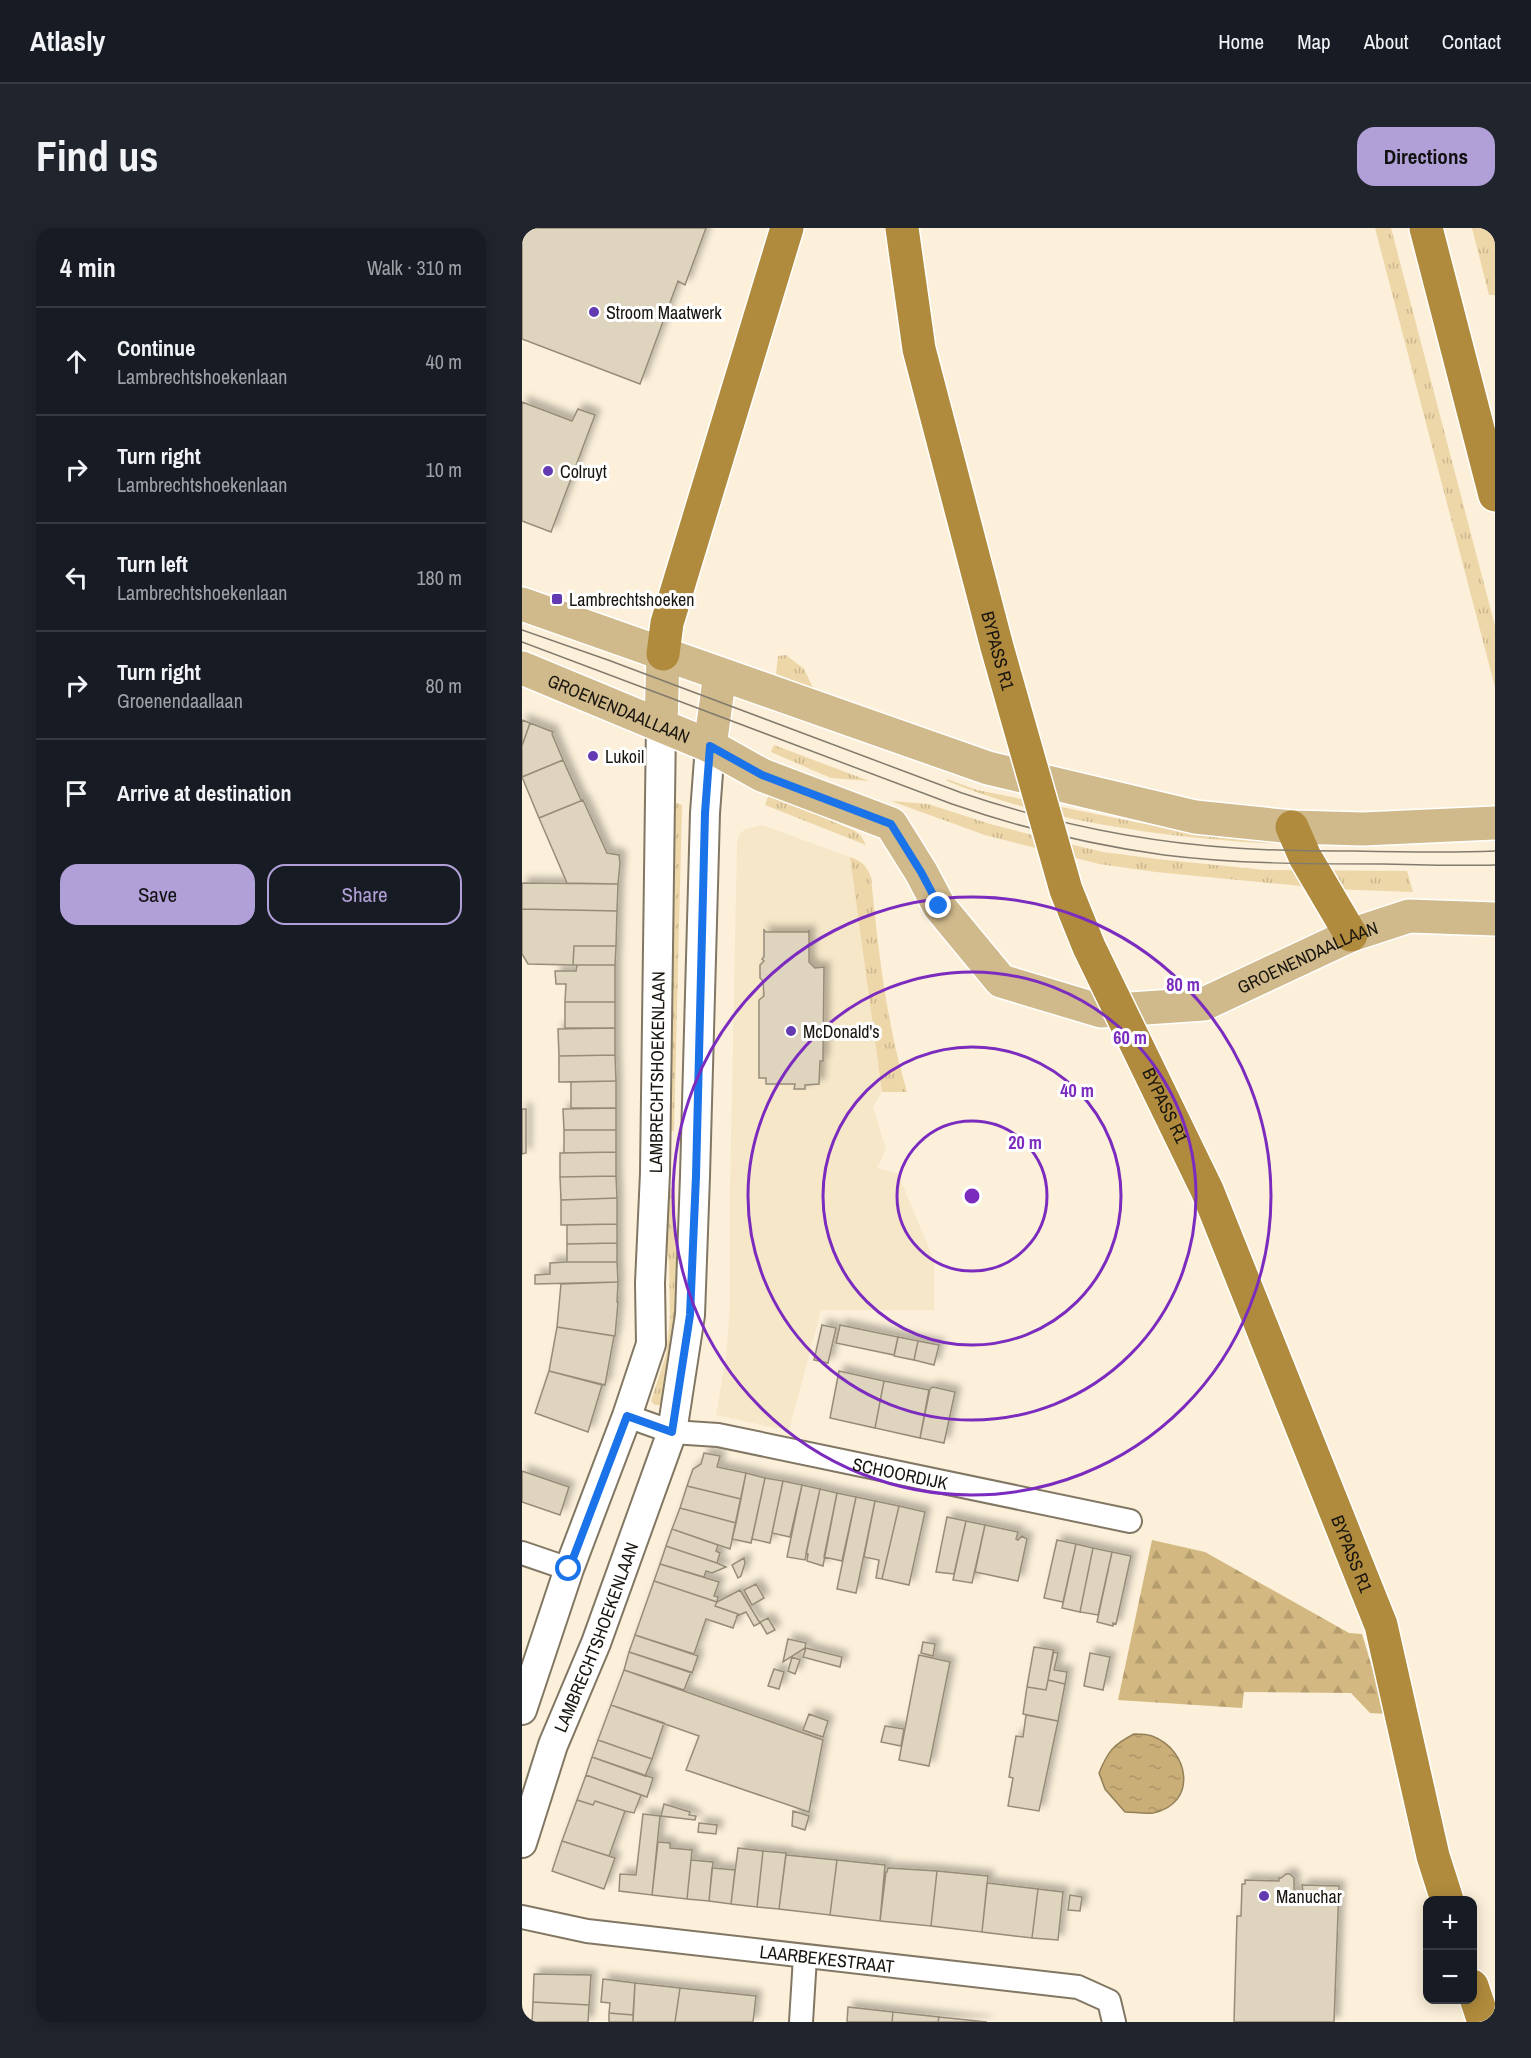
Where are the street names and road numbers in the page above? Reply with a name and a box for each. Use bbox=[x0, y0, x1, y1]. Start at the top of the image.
street label: BYPASS R1 bbox=[976, 608, 1021, 694]
street label: GROENENDAALLAAN bbox=[544, 668, 694, 749]
street label: GROENENDAALLAAN bbox=[1233, 915, 1381, 999]
street label: LAMBRECHTSHOEKENLAAN bbox=[642, 971, 670, 1173]
street label: BYPASS R1 bbox=[1137, 1063, 1195, 1148]
street label: SCHOORDIJK bbox=[850, 1451, 950, 1495]
street label: BYPASS R1 bbox=[1326, 1511, 1379, 1597]
street label: LAMBRECHTSHOEKENLAAN bbox=[547, 1539, 644, 1736]
street label: LAARBEKESTRAAT bbox=[758, 1938, 896, 1978]

